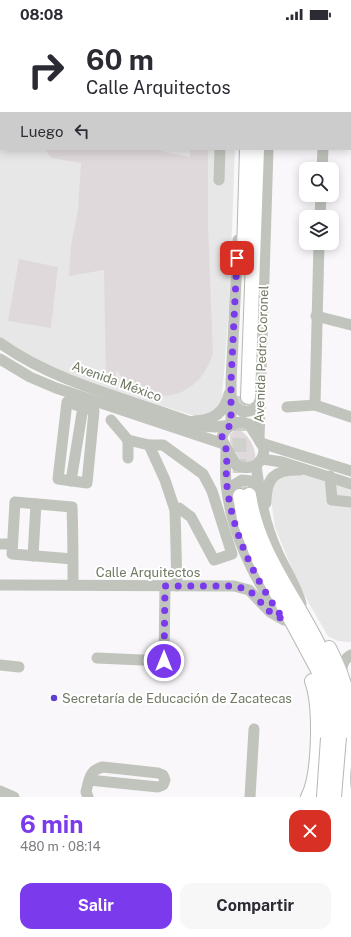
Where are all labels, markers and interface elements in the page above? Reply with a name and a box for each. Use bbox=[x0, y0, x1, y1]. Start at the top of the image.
text: 08:08 bbox=[20, 6, 63, 23]
text: 60 m bbox=[86, 43, 154, 76]
icon: right bbox=[20, 44, 72, 96]
text: Calle Arquitectos bbox=[86, 77, 231, 98]
icon: left bbox=[71, 120, 93, 142]
text: Luego bbox=[20, 123, 63, 140]
map controls bbox=[299, 162, 339, 250]
button: search bbox=[299, 162, 339, 202]
button: layers bbox=[299, 210, 339, 250]
pin bbox=[220, 241, 254, 275]
icon: arrive bbox=[226, 247, 248, 269]
street label: Avenida Pedro Coronel bbox=[252, 285, 271, 423]
street label: Avenida México bbox=[70, 358, 164, 405]
street label: Calle Arquitectos bbox=[96, 565, 200, 580]
position arrow bbox=[143, 640, 185, 682]
place label: Secretaría de Educación de Zacatecas bbox=[62, 691, 292, 706]
marker: Secretaría de Educación de Zacatecas bbox=[49, 693, 59, 703]
text: 6 min bbox=[20, 810, 83, 838]
button: close bbox=[289, 810, 331, 852]
text: 480 m · 08:14 bbox=[20, 839, 101, 854]
button: Salir bbox=[20, 883, 172, 929]
button: Compartir bbox=[180, 883, 331, 929]

